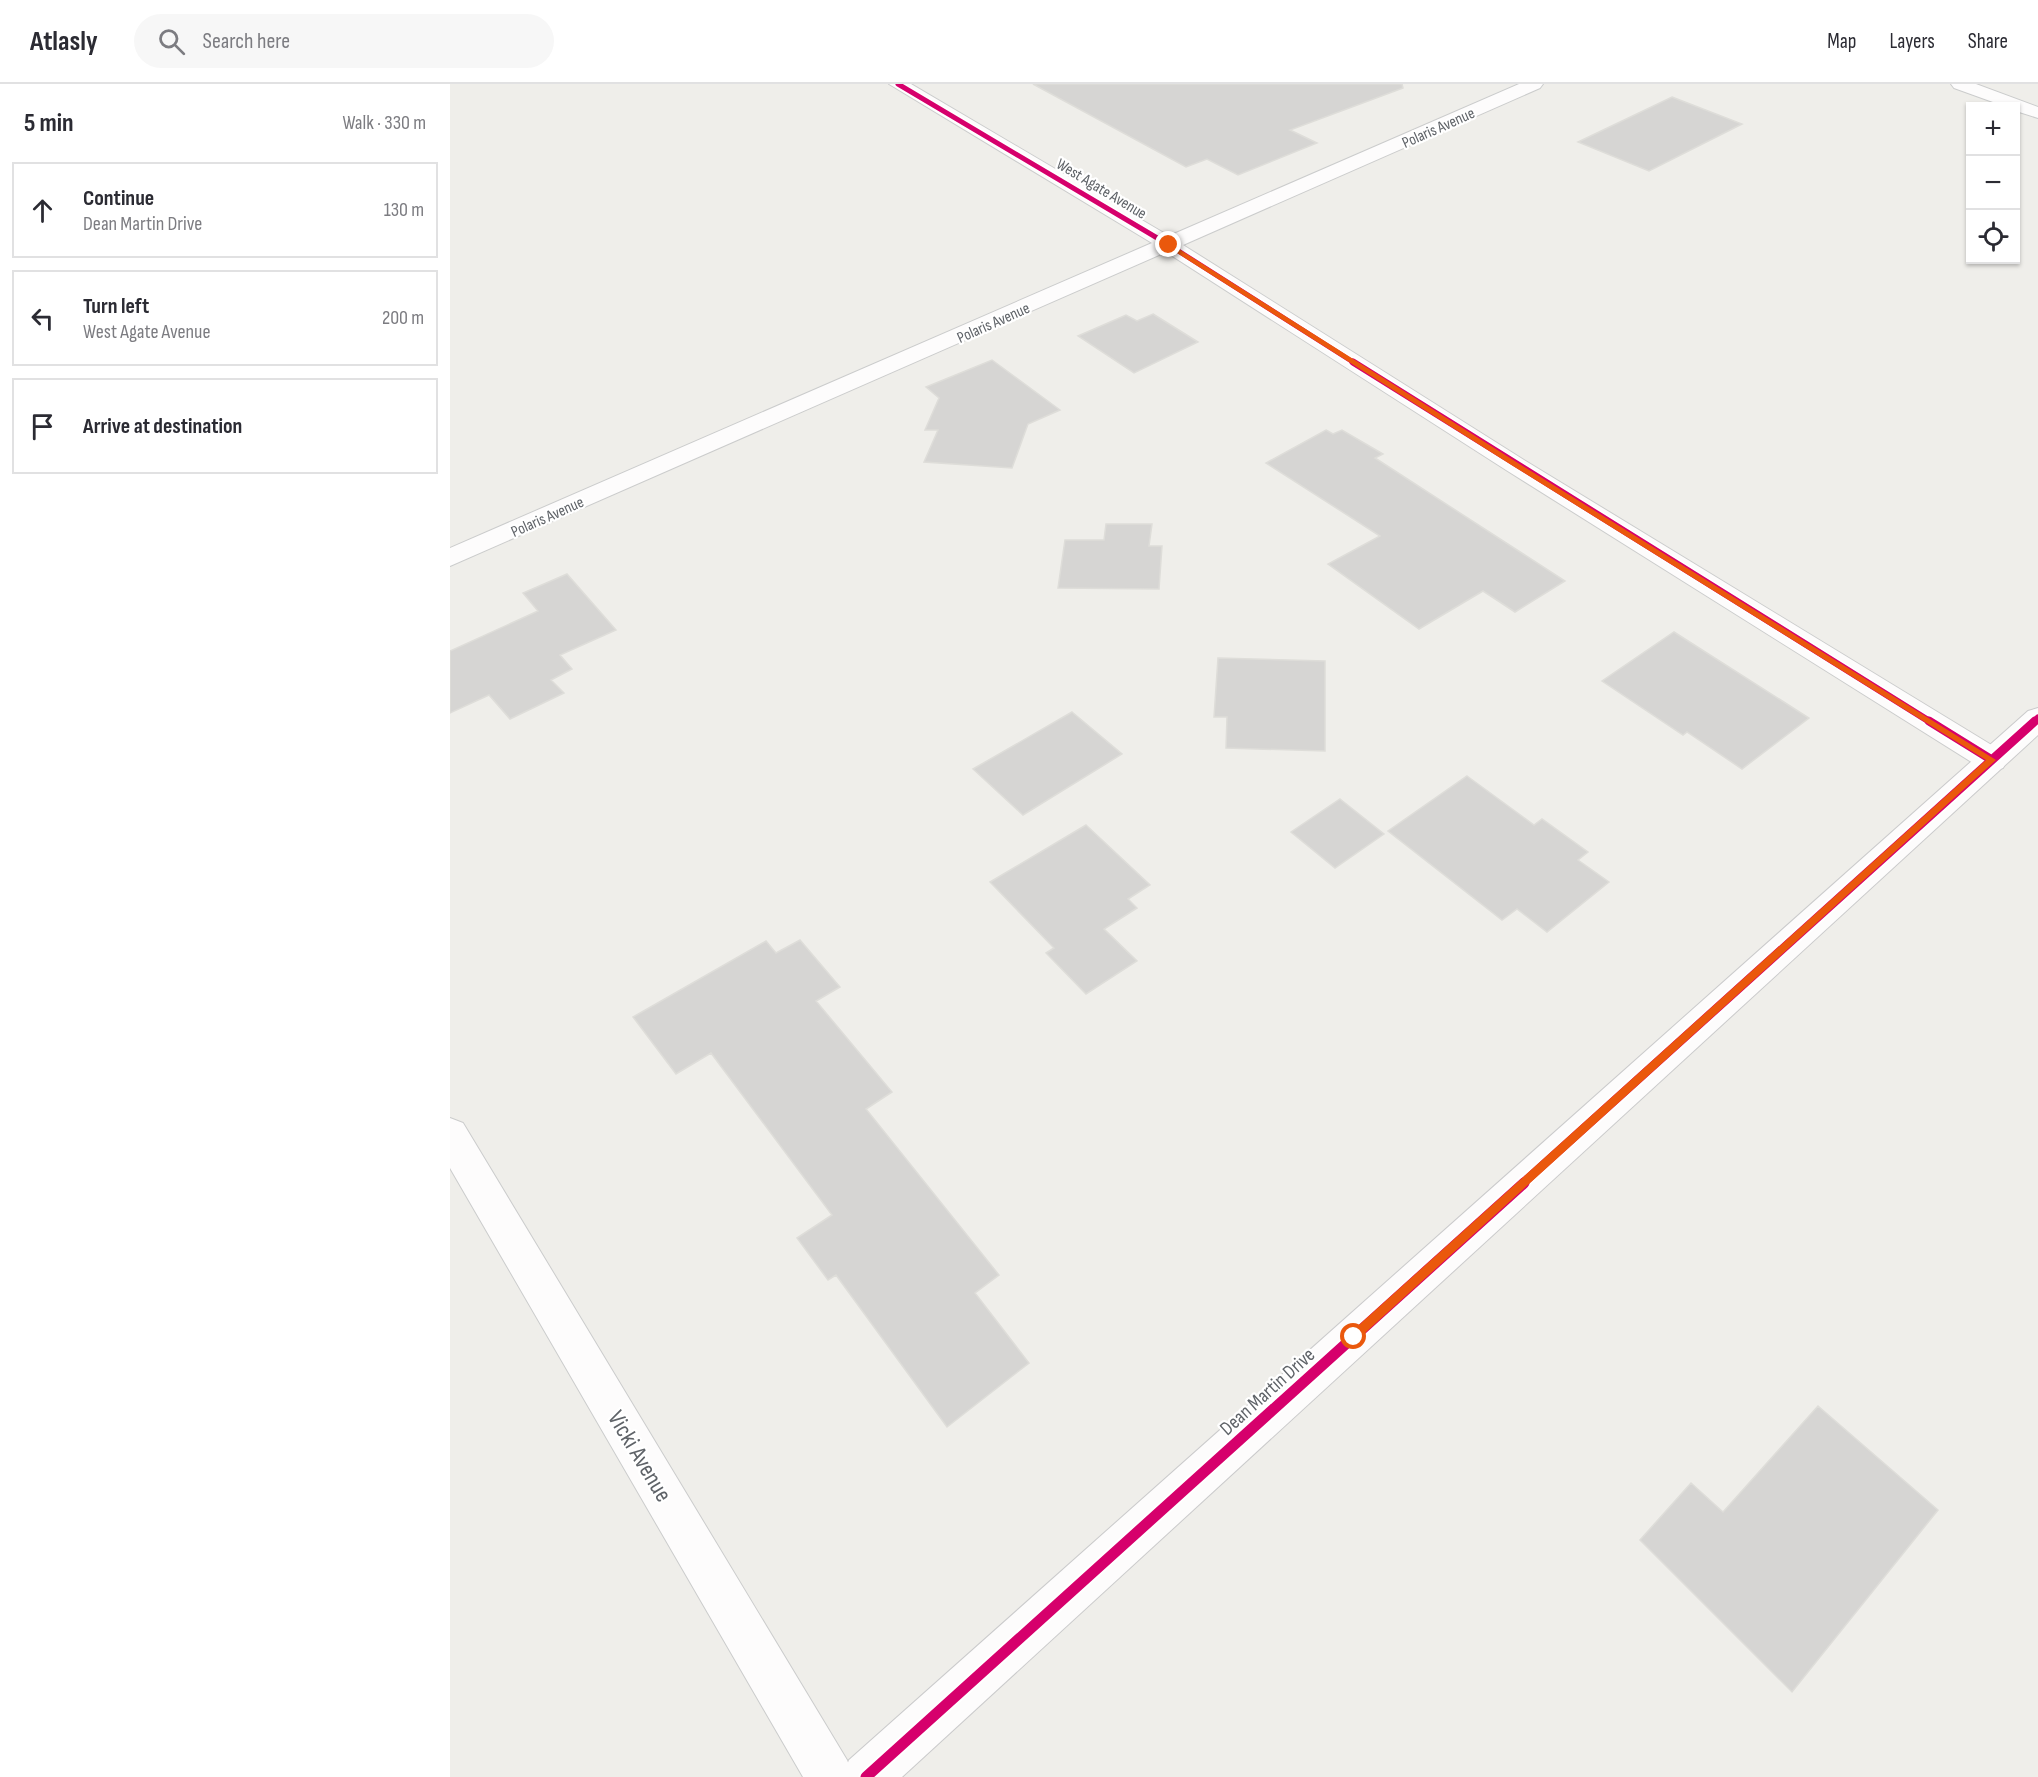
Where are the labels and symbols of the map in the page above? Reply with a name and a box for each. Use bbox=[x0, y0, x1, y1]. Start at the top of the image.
street label: Polaris Avenue bbox=[1399, 104, 1478, 153]
street label: West Agate Avenue bbox=[1053, 155, 1150, 224]
route end bbox=[1155, 231, 1181, 257]
street label: Polaris Avenue bbox=[954, 299, 1033, 348]
street label: Polaris Avenue bbox=[508, 493, 587, 542]
route start bbox=[1340, 1323, 1366, 1349]
street label: Dean Martin Drive bbox=[1215, 1343, 1320, 1441]
street label: Vicki Avenue bbox=[601, 1406, 678, 1507]

